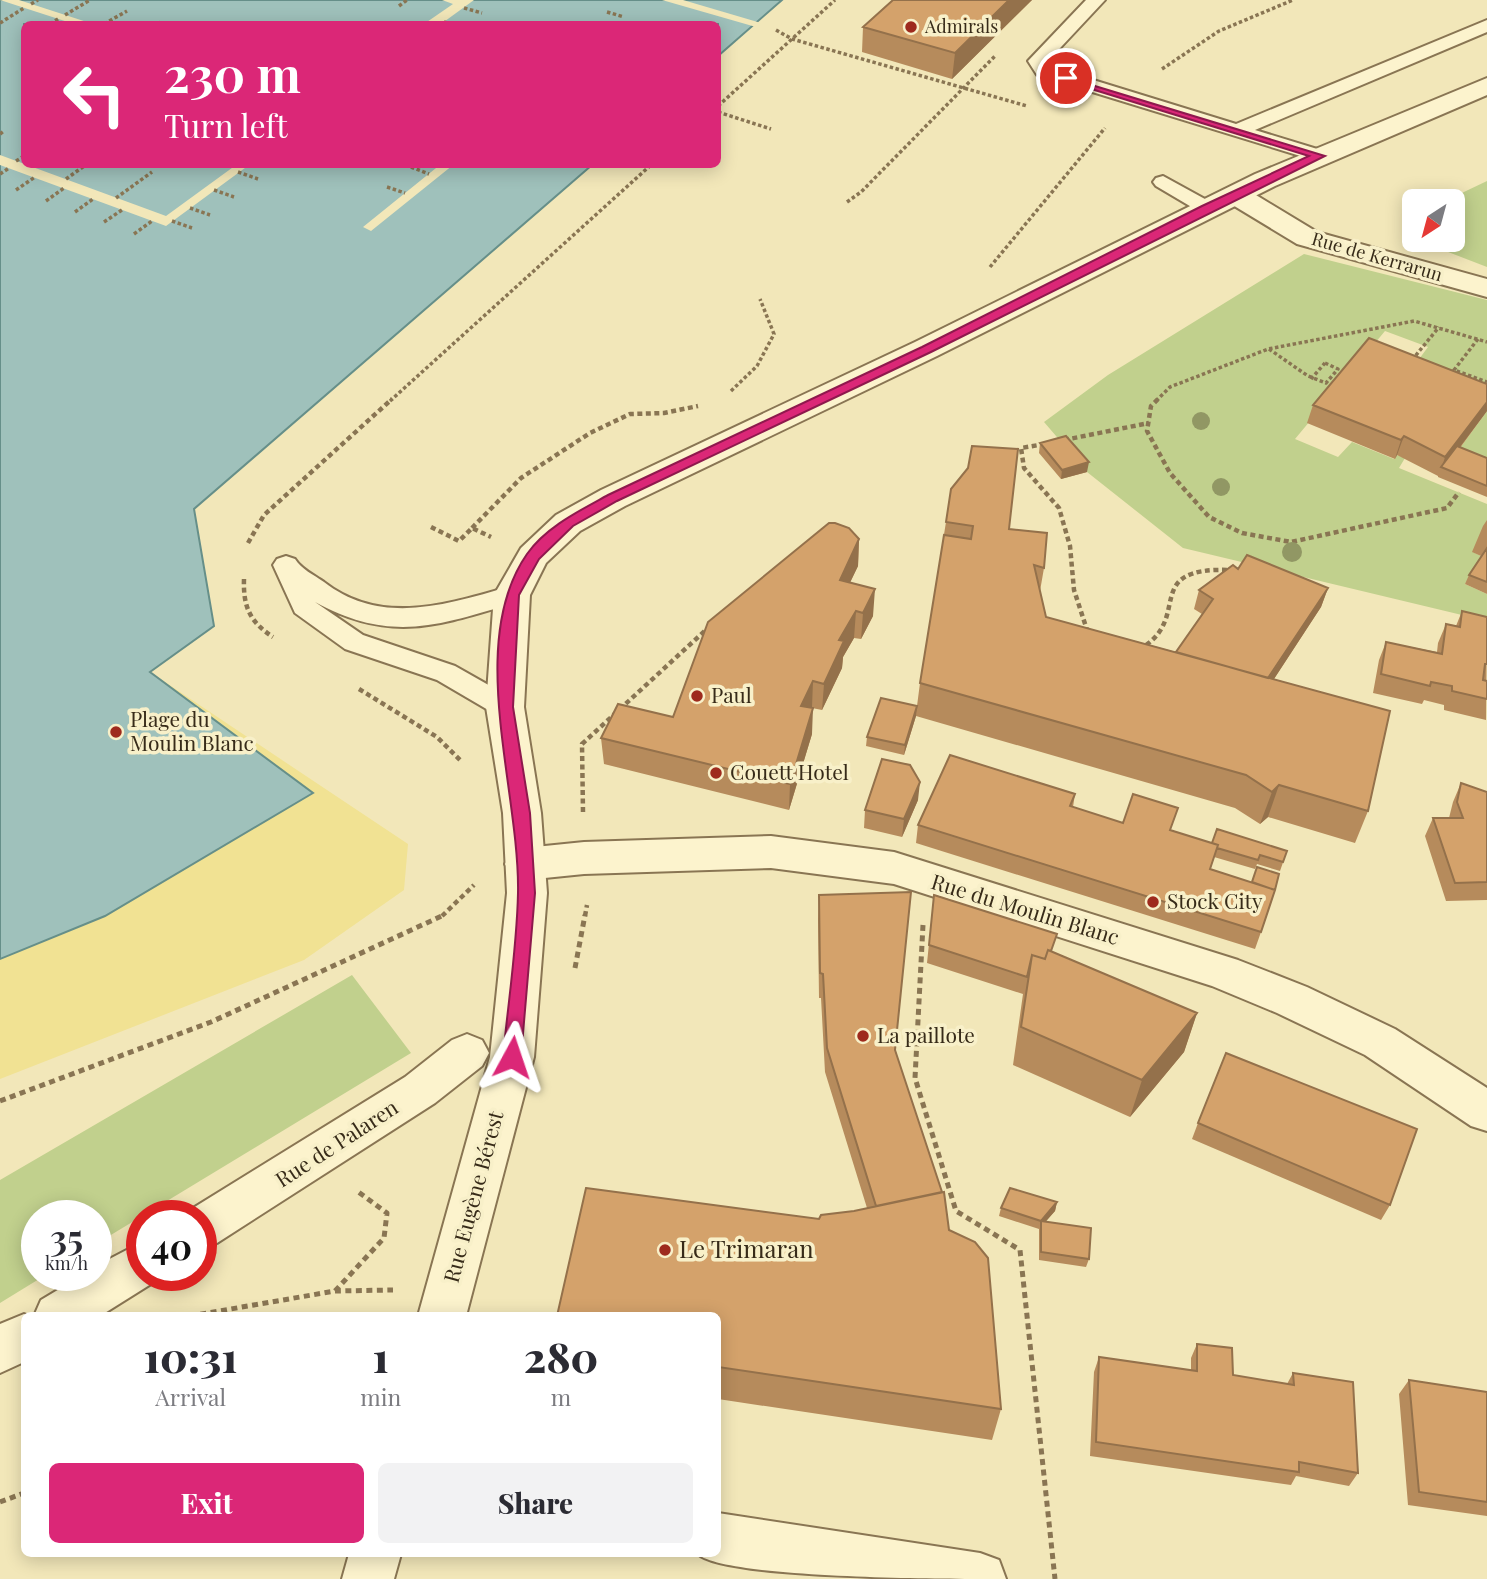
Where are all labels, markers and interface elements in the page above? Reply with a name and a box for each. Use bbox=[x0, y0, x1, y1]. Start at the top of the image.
place label: Admirals bbox=[924, 14, 998, 38]
marker: Admirals bbox=[903, 19, 919, 35]
text: 230 m bbox=[164, 40, 301, 105]
pin bbox=[1036, 48, 1096, 108]
icon: left bbox=[49, 49, 140, 140]
icon: arrive bbox=[1047, 59, 1085, 97]
text: Turn left bbox=[164, 103, 288, 146]
north arrow bbox=[1402, 189, 1465, 252]
map controls bbox=[1402, 189, 1465, 252]
street label: Rue de Kerrarun bbox=[1309, 226, 1446, 286]
place label: Paul bbox=[711, 680, 752, 708]
marker: Paul bbox=[689, 688, 705, 704]
place label: Plage du Moulin Blanc bbox=[130, 704, 254, 756]
marker: Plage du Moulin Blanc bbox=[108, 724, 124, 740]
place label: Couett Hotel bbox=[730, 757, 849, 785]
marker: Couett Hotel bbox=[708, 765, 724, 781]
street label: Rue du Moulin Blanc bbox=[928, 866, 1123, 950]
place label: Stock City bbox=[1167, 886, 1263, 914]
marker: Stock City bbox=[1145, 894, 1161, 910]
position arrow bbox=[475, 1020, 549, 1094]
place label: La paillote bbox=[877, 1020, 975, 1048]
marker: La paillote bbox=[855, 1028, 871, 1044]
street label: Rue de Palaren bbox=[269, 1092, 403, 1192]
street label: Rue Eugène Bérest bbox=[436, 1107, 509, 1285]
speed limit sign: 40 bbox=[126, 1200, 217, 1291]
text: 35 bbox=[50, 1213, 83, 1260]
place label: Le Trimaran bbox=[679, 1232, 814, 1264]
marker: Le Trimaran bbox=[657, 1242, 673, 1258]
text: km/h bbox=[45, 1251, 88, 1275]
text: 10:31 bbox=[144, 1328, 238, 1384]
text: 1 bbox=[373, 1328, 389, 1384]
text: 280 bbox=[524, 1328, 598, 1384]
text: Arrival bbox=[155, 1381, 226, 1412]
text: min bbox=[360, 1381, 401, 1412]
text: m bbox=[551, 1381, 571, 1412]
button: Exit bbox=[49, 1463, 364, 1543]
button: Share bbox=[378, 1463, 693, 1543]

